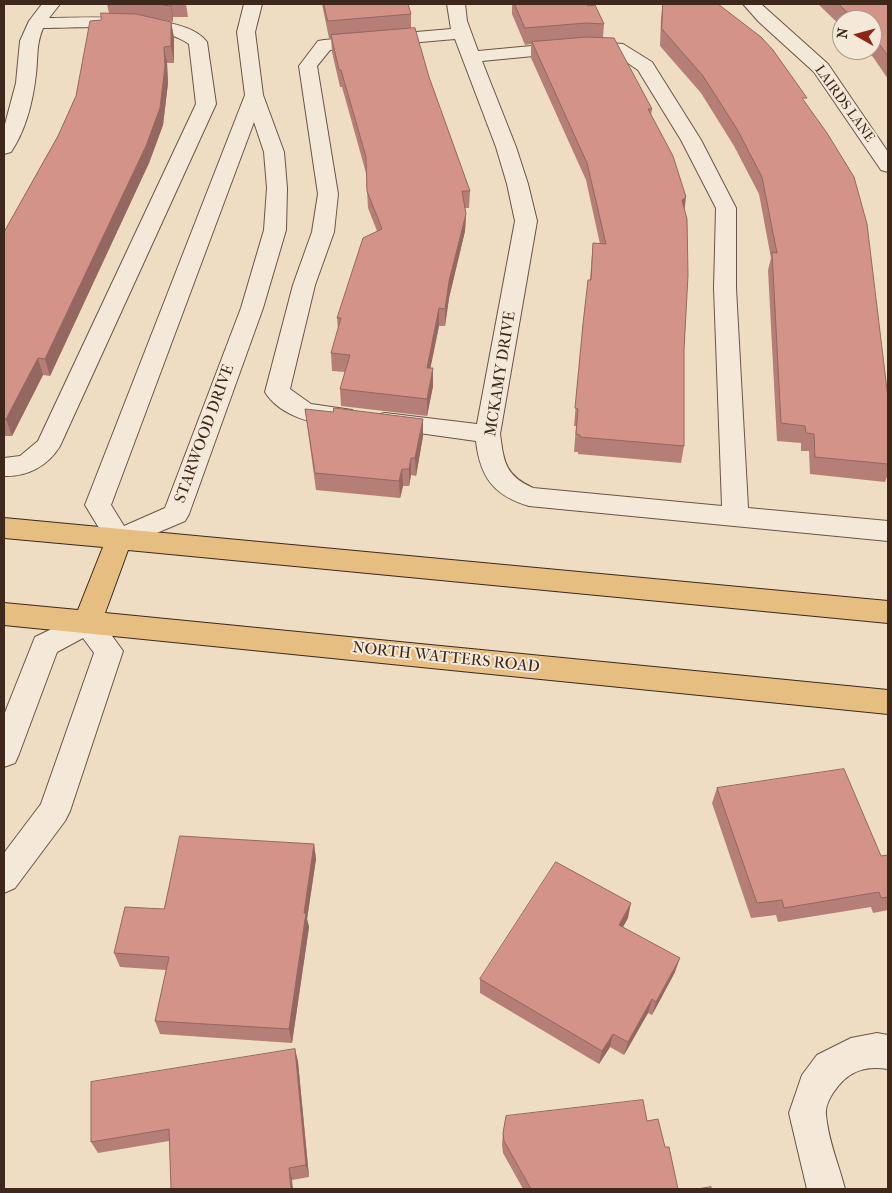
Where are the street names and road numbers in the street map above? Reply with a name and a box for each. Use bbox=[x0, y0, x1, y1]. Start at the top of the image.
street label: LAIRDS LANE bbox=[810, 62, 878, 146]
street label: MCKAMY DRIVE bbox=[482, 310, 520, 438]
street label: STARWOOD DRIVE bbox=[171, 362, 239, 506]
street label: NORTH WATTERS ROAD bbox=[351, 639, 541, 677]

